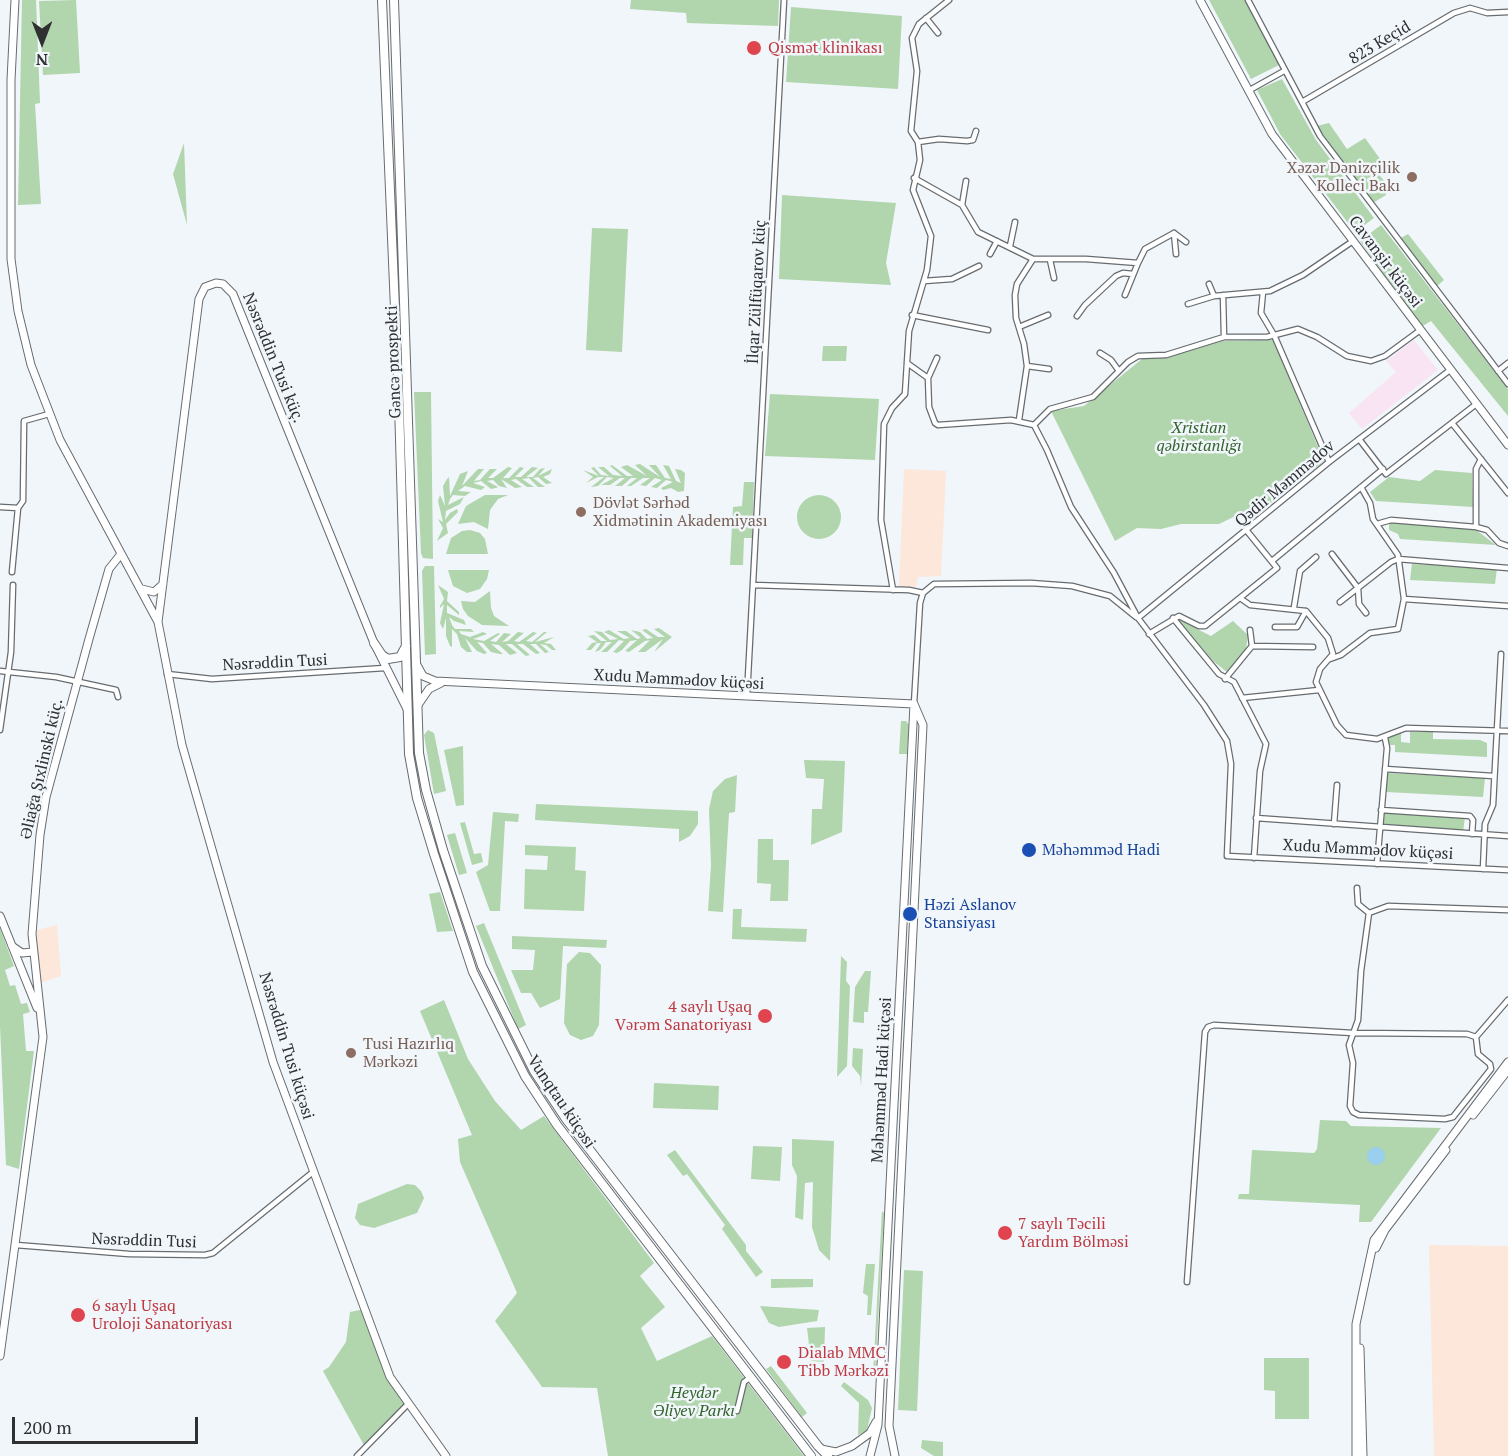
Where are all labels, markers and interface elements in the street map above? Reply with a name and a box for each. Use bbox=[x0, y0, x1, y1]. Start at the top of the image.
north arrow bbox=[12, 12, 72, 72]
street label: 823 Keçid bbox=[1346, 17, 1414, 69]
place label: Qismət klinikası bbox=[768, 38, 883, 58]
marker: Qismət klinikası bbox=[745, 39, 763, 57]
text: N bbox=[36, 49, 48, 71]
place label: Xəzər Dənizçilik Kolleci Bakı bbox=[1287, 158, 1400, 196]
marker: Xəzər Dənizçilik Kolleci Bakı bbox=[1405, 170, 1419, 184]
street label: Cavanşir küçəsi bbox=[1344, 212, 1426, 312]
street label: İlqar Zülfüqarov küç bbox=[744, 220, 770, 364]
street label: Nəsrəddin Tusi küç. bbox=[238, 290, 308, 426]
street label: Gəncə prospekti bbox=[382, 305, 406, 419]
park label: Xristian qəbirstanlığı bbox=[1157, 418, 1241, 456]
street label: Qədir Məmmədov bbox=[1231, 437, 1339, 531]
place label: Dövlət Sərhəd Xidmətinin Akademiyası bbox=[593, 493, 768, 531]
marker: Dövlət Sərhəd Xidmətinin Akademiyası bbox=[574, 505, 588, 519]
street label: Nəsrəddin Tusi bbox=[222, 651, 328, 675]
street label: Xudu Məmmədov küçəsi bbox=[593, 666, 765, 694]
street label: Əliağa Şıxlinski küç. bbox=[16, 697, 68, 841]
street label: Xudu Məmmədov küçəsi bbox=[1282, 836, 1454, 864]
place label: Məhəmməd Hadi bbox=[1042, 840, 1160, 860]
marker: Məhəmməd Hadi bbox=[1020, 841, 1038, 859]
place label: Həzi Aslanov Stansiyası bbox=[924, 895, 1016, 933]
marker: Həzi Aslanov Stansiyası bbox=[901, 905, 919, 923]
street label: Nəsrəddin Tusi küçəsi bbox=[254, 970, 318, 1122]
place label: 4 saylı Uşaq Vərəm Sanatoriyası bbox=[615, 997, 752, 1035]
street label: Məhəmməd Hadi küçəsi bbox=[868, 997, 896, 1163]
marker: 4 saylı Uşaq Vərəm Sanatoriyası bbox=[756, 1007, 774, 1025]
place label: Tusi Hazırlıq Mərkəzi bbox=[363, 1034, 454, 1072]
marker: Tusi Hazırlıq Mərkəzi bbox=[344, 1046, 358, 1060]
street label: Vunqtau küçəsi bbox=[523, 1052, 599, 1152]
place label: 7 saylı Təcili Yardım Bölməsi bbox=[1018, 1214, 1129, 1252]
marker: 7 saylı Təcili Yardım Bölməsi bbox=[996, 1224, 1014, 1242]
street label: Nəsrəddin Tusi bbox=[91, 1230, 197, 1252]
place label: 6 saylı Uşaq Uroloji Sanatoriyası bbox=[92, 1296, 233, 1334]
marker: 6 saylı Uşaq Uroloji Sanatoriyası bbox=[69, 1306, 87, 1324]
place label: Dialab MMC Tibb Mərkəzi bbox=[798, 1343, 889, 1381]
marker: Dialab MMC Tibb Mərkəzi bbox=[775, 1353, 793, 1371]
park label: Heydər Əliyev Parkı bbox=[653, 1383, 735, 1421]
scale bar bbox=[15, 1405, 201, 1443]
text: 200 m bbox=[23, 1415, 72, 1439]

